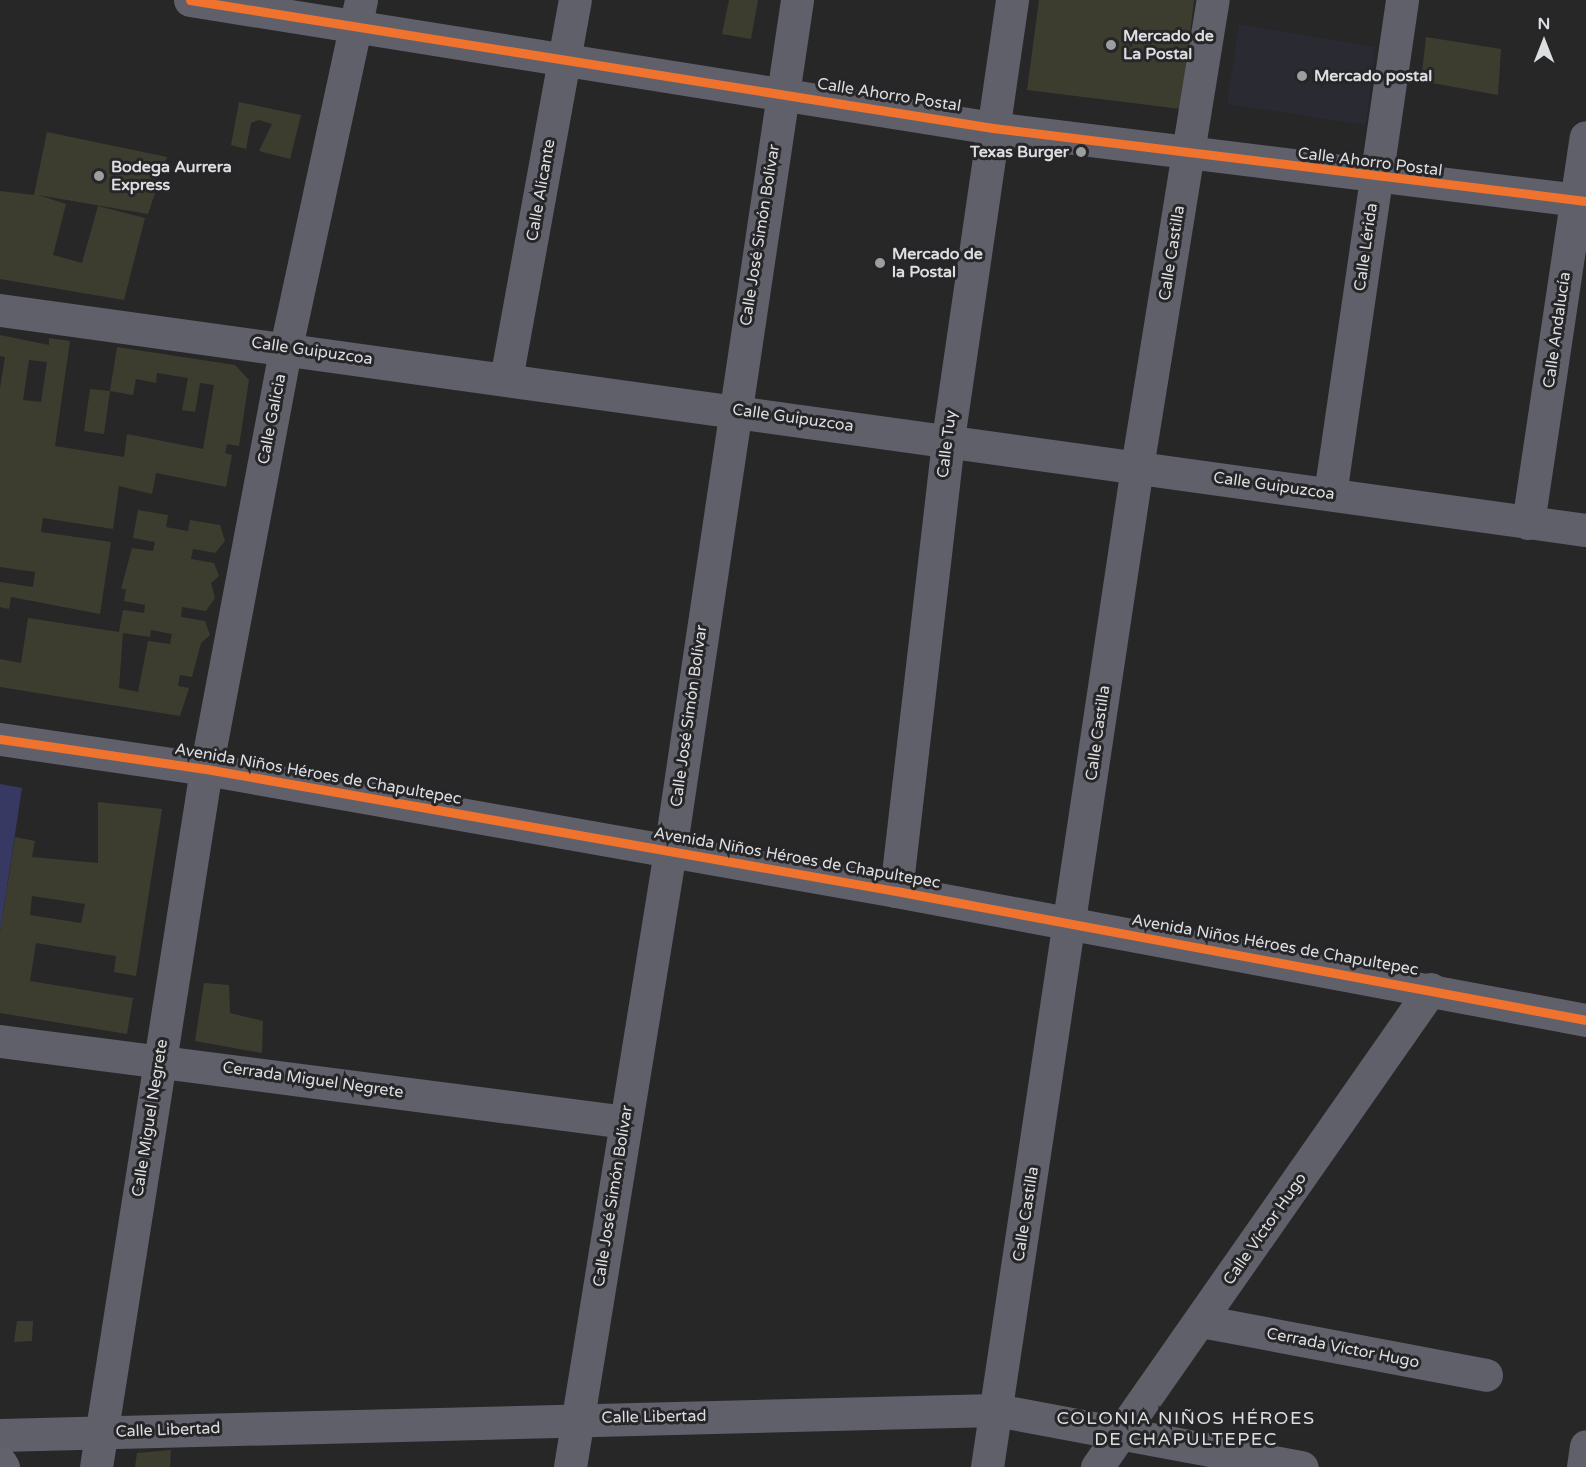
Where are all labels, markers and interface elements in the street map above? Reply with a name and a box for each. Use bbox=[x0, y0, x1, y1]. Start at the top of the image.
north arrow bbox=[1514, 12, 1574, 72]
text: N bbox=[1538, 14, 1550, 34]
place label: Mercado de La Postal bbox=[1123, 26, 1214, 64]
marker: Mercado de La Postal bbox=[1104, 38, 1118, 52]
place label: Mercado postal bbox=[1314, 66, 1432, 86]
marker: Mercado postal bbox=[1295, 69, 1309, 83]
street label: Calle Ahorro Postal bbox=[816, 74, 962, 116]
street label: Calle Alicante bbox=[523, 138, 559, 242]
place label: Texas Burger bbox=[970, 142, 1069, 162]
street label: Calle José Simón Bolívar bbox=[736, 143, 784, 327]
street label: Calle Ahorro Postal bbox=[1297, 144, 1443, 180]
marker: Texas Burger bbox=[1074, 145, 1088, 159]
place label: Bodega Aurrera Express bbox=[111, 157, 232, 195]
marker: Bodega Aurrera Express bbox=[92, 169, 106, 183]
street label: Calle Lérida bbox=[1350, 202, 1382, 292]
street label: Calle Castilla bbox=[1155, 204, 1189, 302]
place label: Mercado de la Postal bbox=[892, 244, 983, 282]
marker: Mercado de la Postal bbox=[873, 256, 887, 270]
street label: Calle Andalucía bbox=[1539, 271, 1575, 389]
street label: Calle Guipuzcoa bbox=[250, 333, 374, 369]
street label: Calle Galicia bbox=[254, 372, 290, 466]
street label: Calle Guipuzcoa bbox=[731, 400, 855, 436]
street label: Calle Tuy bbox=[933, 409, 961, 479]
street label: Calle Guipuzcoa bbox=[1212, 468, 1336, 504]
street label: Calle José Simón Bolívar bbox=[667, 624, 711, 808]
street label: Calle Castilla bbox=[1082, 684, 1114, 782]
street label: Avenida Niños Héroes de Chapultepec bbox=[173, 739, 463, 809]
street label: Avenida Niños Héroes de Chapultepec bbox=[652, 823, 942, 893]
street label: Avenida Niños Héroes de Chapultepec bbox=[1130, 910, 1420, 980]
street label: Calle Miguel Negrete bbox=[128, 1038, 172, 1198]
street label: Cerrada Miguel Negrete bbox=[221, 1058, 405, 1102]
street label: Calle José Simón Bolívar bbox=[589, 1104, 637, 1288]
street label: Calle Castilla bbox=[1009, 1165, 1043, 1263]
street label: Calle Víctor Hugo bbox=[1219, 1169, 1311, 1289]
street label: Cerrada Víctor Hugo bbox=[1265, 1324, 1421, 1372]
street label: Calle Libertad bbox=[601, 1406, 707, 1428]
district label: COLONIA NIÑOS HÉROES DE CHAPULTEPEC bbox=[1057, 1408, 1315, 1450]
street label: Calle Libertad bbox=[115, 1419, 221, 1441]

